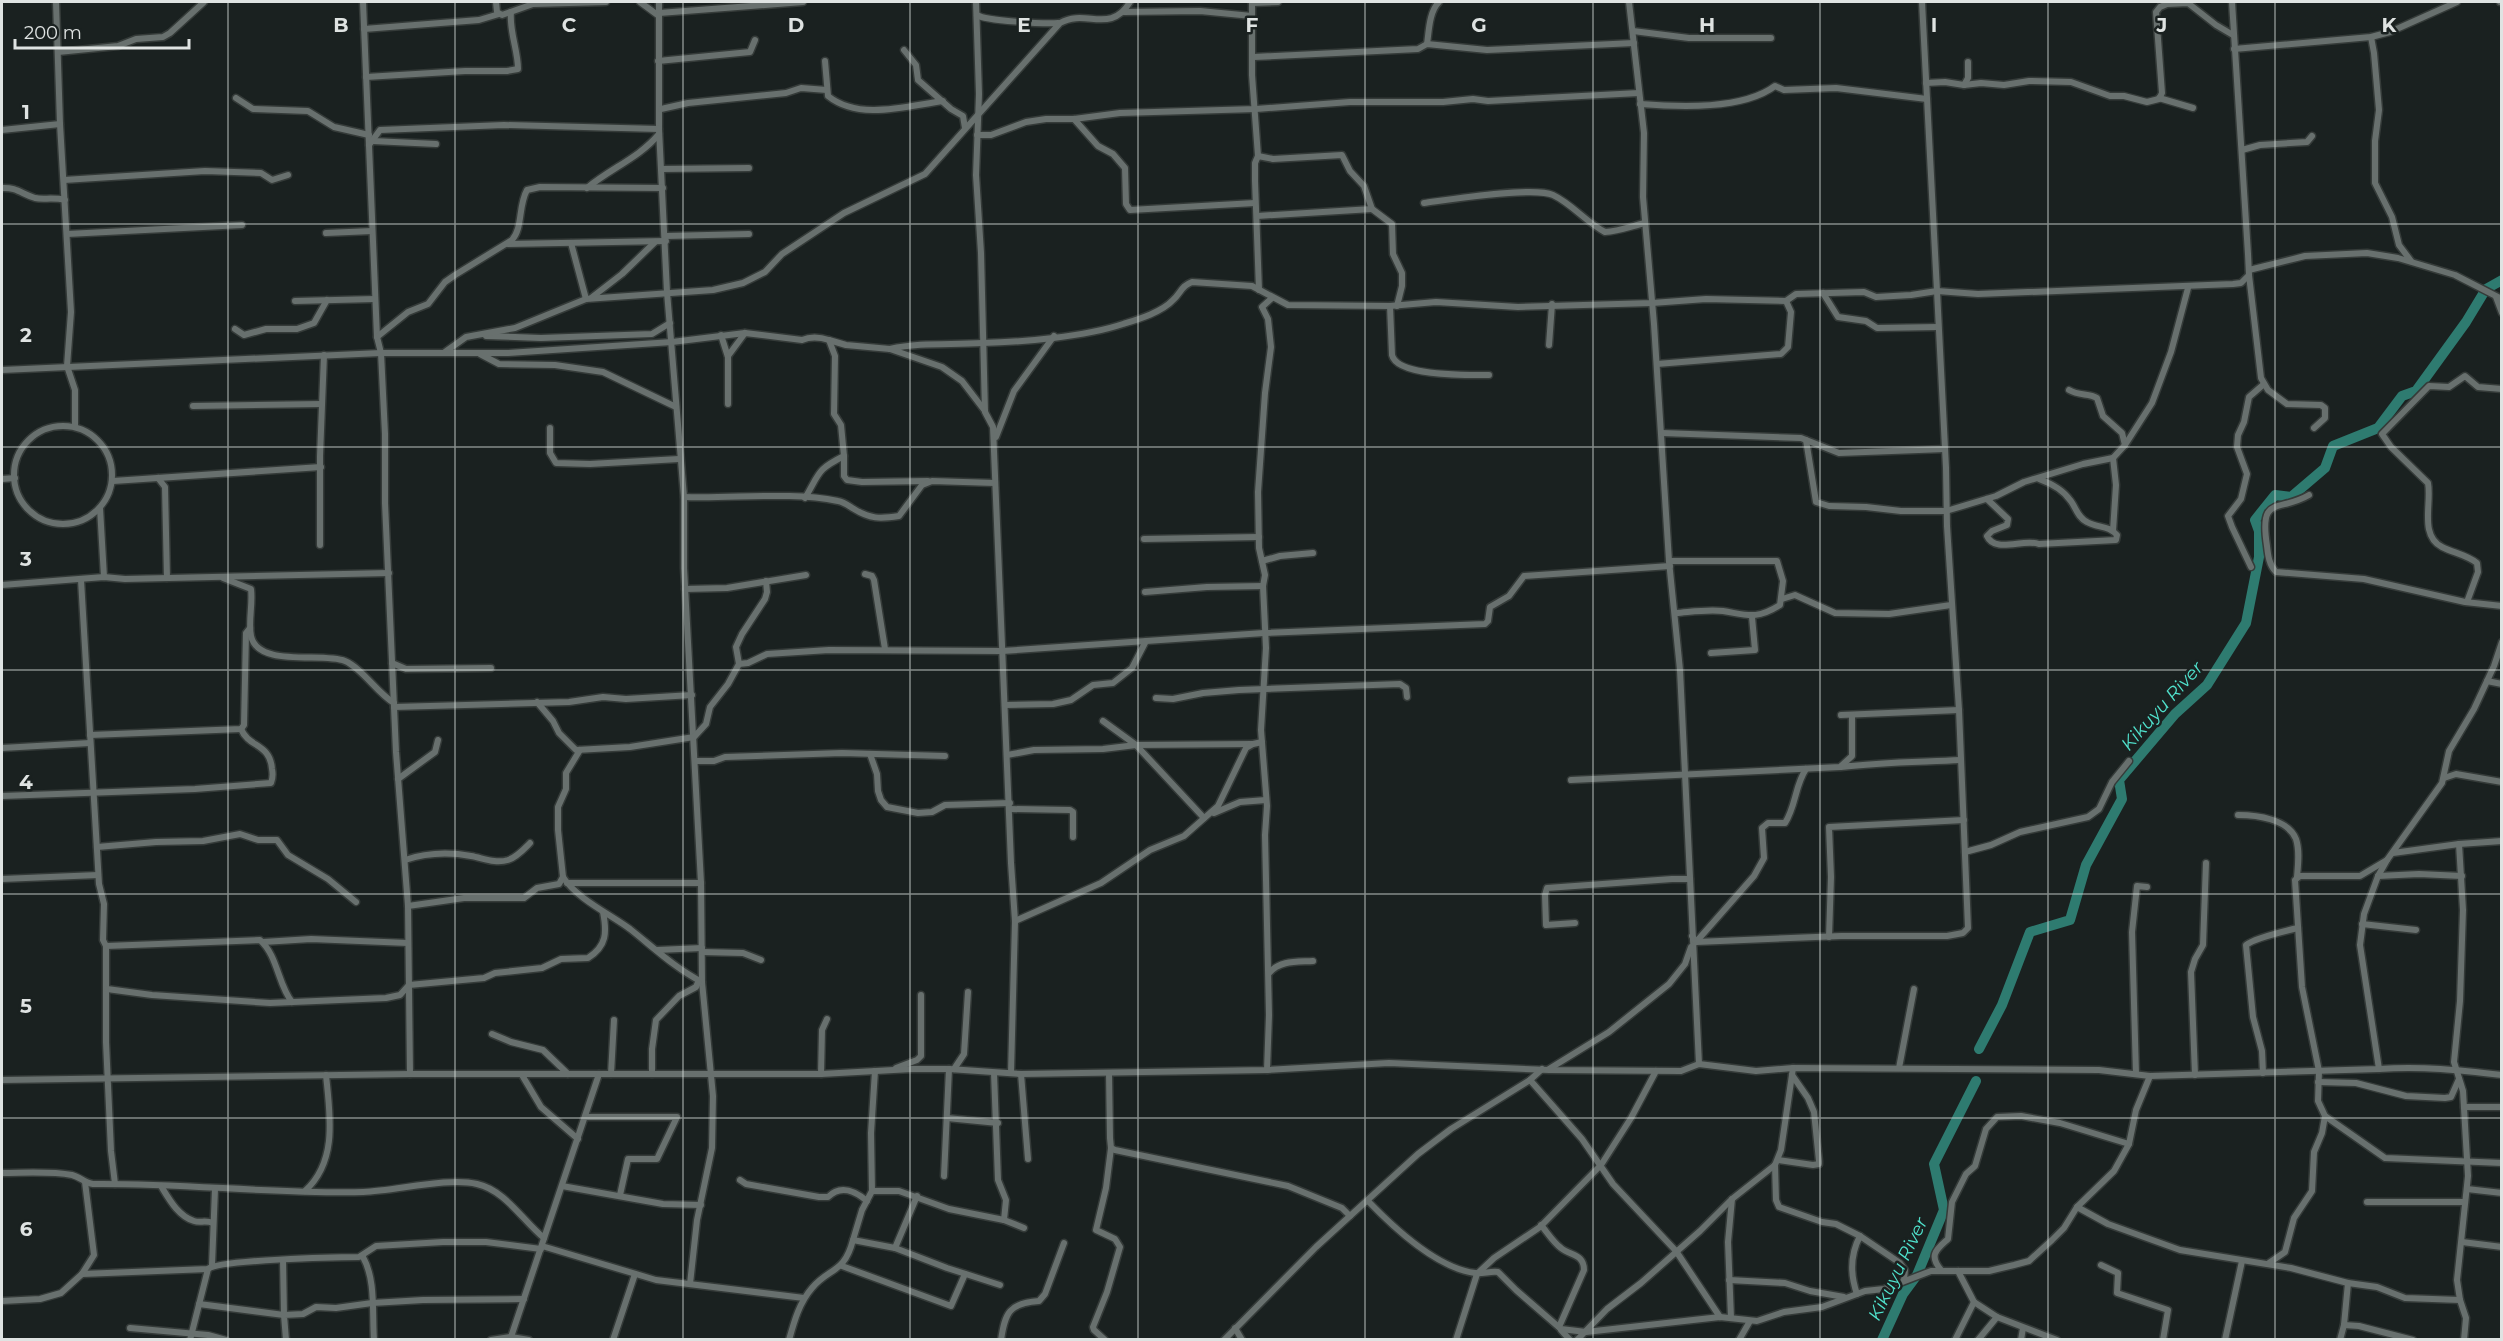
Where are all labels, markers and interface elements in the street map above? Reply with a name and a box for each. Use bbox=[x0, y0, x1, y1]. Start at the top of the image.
scale bar bbox=[15, 12, 189, 50]
text: B bbox=[333, 13, 349, 37]
text: C bbox=[562, 13, 577, 37]
text: D bbox=[788, 13, 804, 37]
text: E bbox=[1017, 13, 1031, 37]
text: F bbox=[1246, 13, 1259, 37]
text: G bbox=[1471, 13, 1487, 37]
text: H bbox=[1699, 13, 1715, 37]
text: I bbox=[1931, 13, 1937, 37]
text: J bbox=[2156, 13, 2167, 37]
text: K bbox=[2382, 13, 2398, 37]
text: 200 m bbox=[24, 22, 82, 44]
text: 1 bbox=[22, 100, 30, 124]
text: 2 bbox=[20, 323, 32, 347]
text: 3 bbox=[19, 547, 32, 571]
water label: Kikuyu River bbox=[2116, 656, 2208, 755]
text: 4 bbox=[19, 770, 33, 794]
text: 5 bbox=[20, 994, 32, 1018]
water label: Kikuyu River bbox=[1864, 1213, 1933, 1324]
text: 6 bbox=[20, 1217, 33, 1241]

